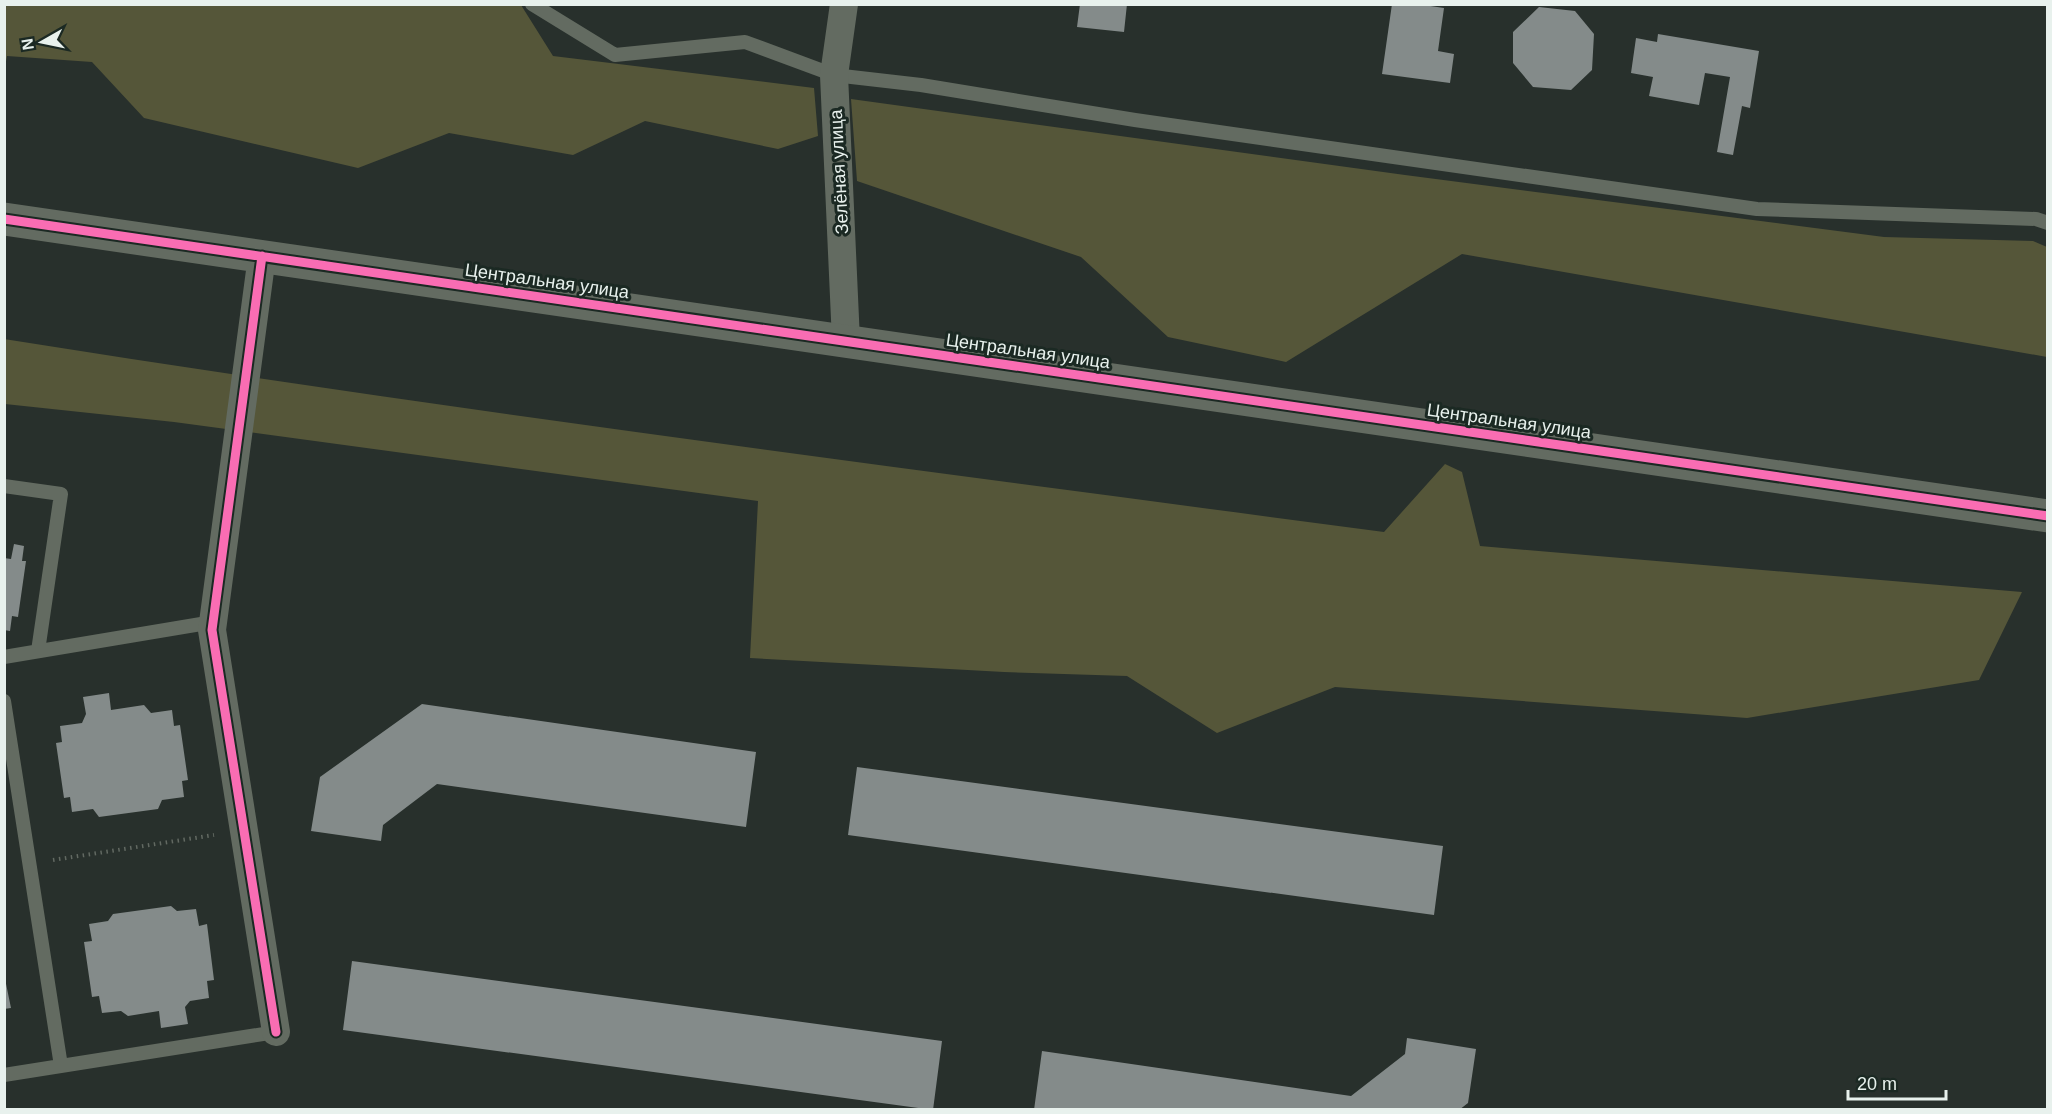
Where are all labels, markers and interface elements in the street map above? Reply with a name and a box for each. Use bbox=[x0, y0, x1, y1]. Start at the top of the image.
north arrow bbox=[12, 12, 72, 72]
text: N bbox=[18, 37, 37, 51]
street label: Зелёная улица bbox=[826, 108, 852, 235]
street label: Центральная улица bbox=[464, 260, 631, 303]
street label: Центральная улица bbox=[945, 330, 1112, 373]
street label: Центральная улица bbox=[1426, 400, 1593, 443]
scale bar bbox=[1848, 1063, 1946, 1101]
text: 20 m bbox=[1857, 1074, 1897, 1094]

